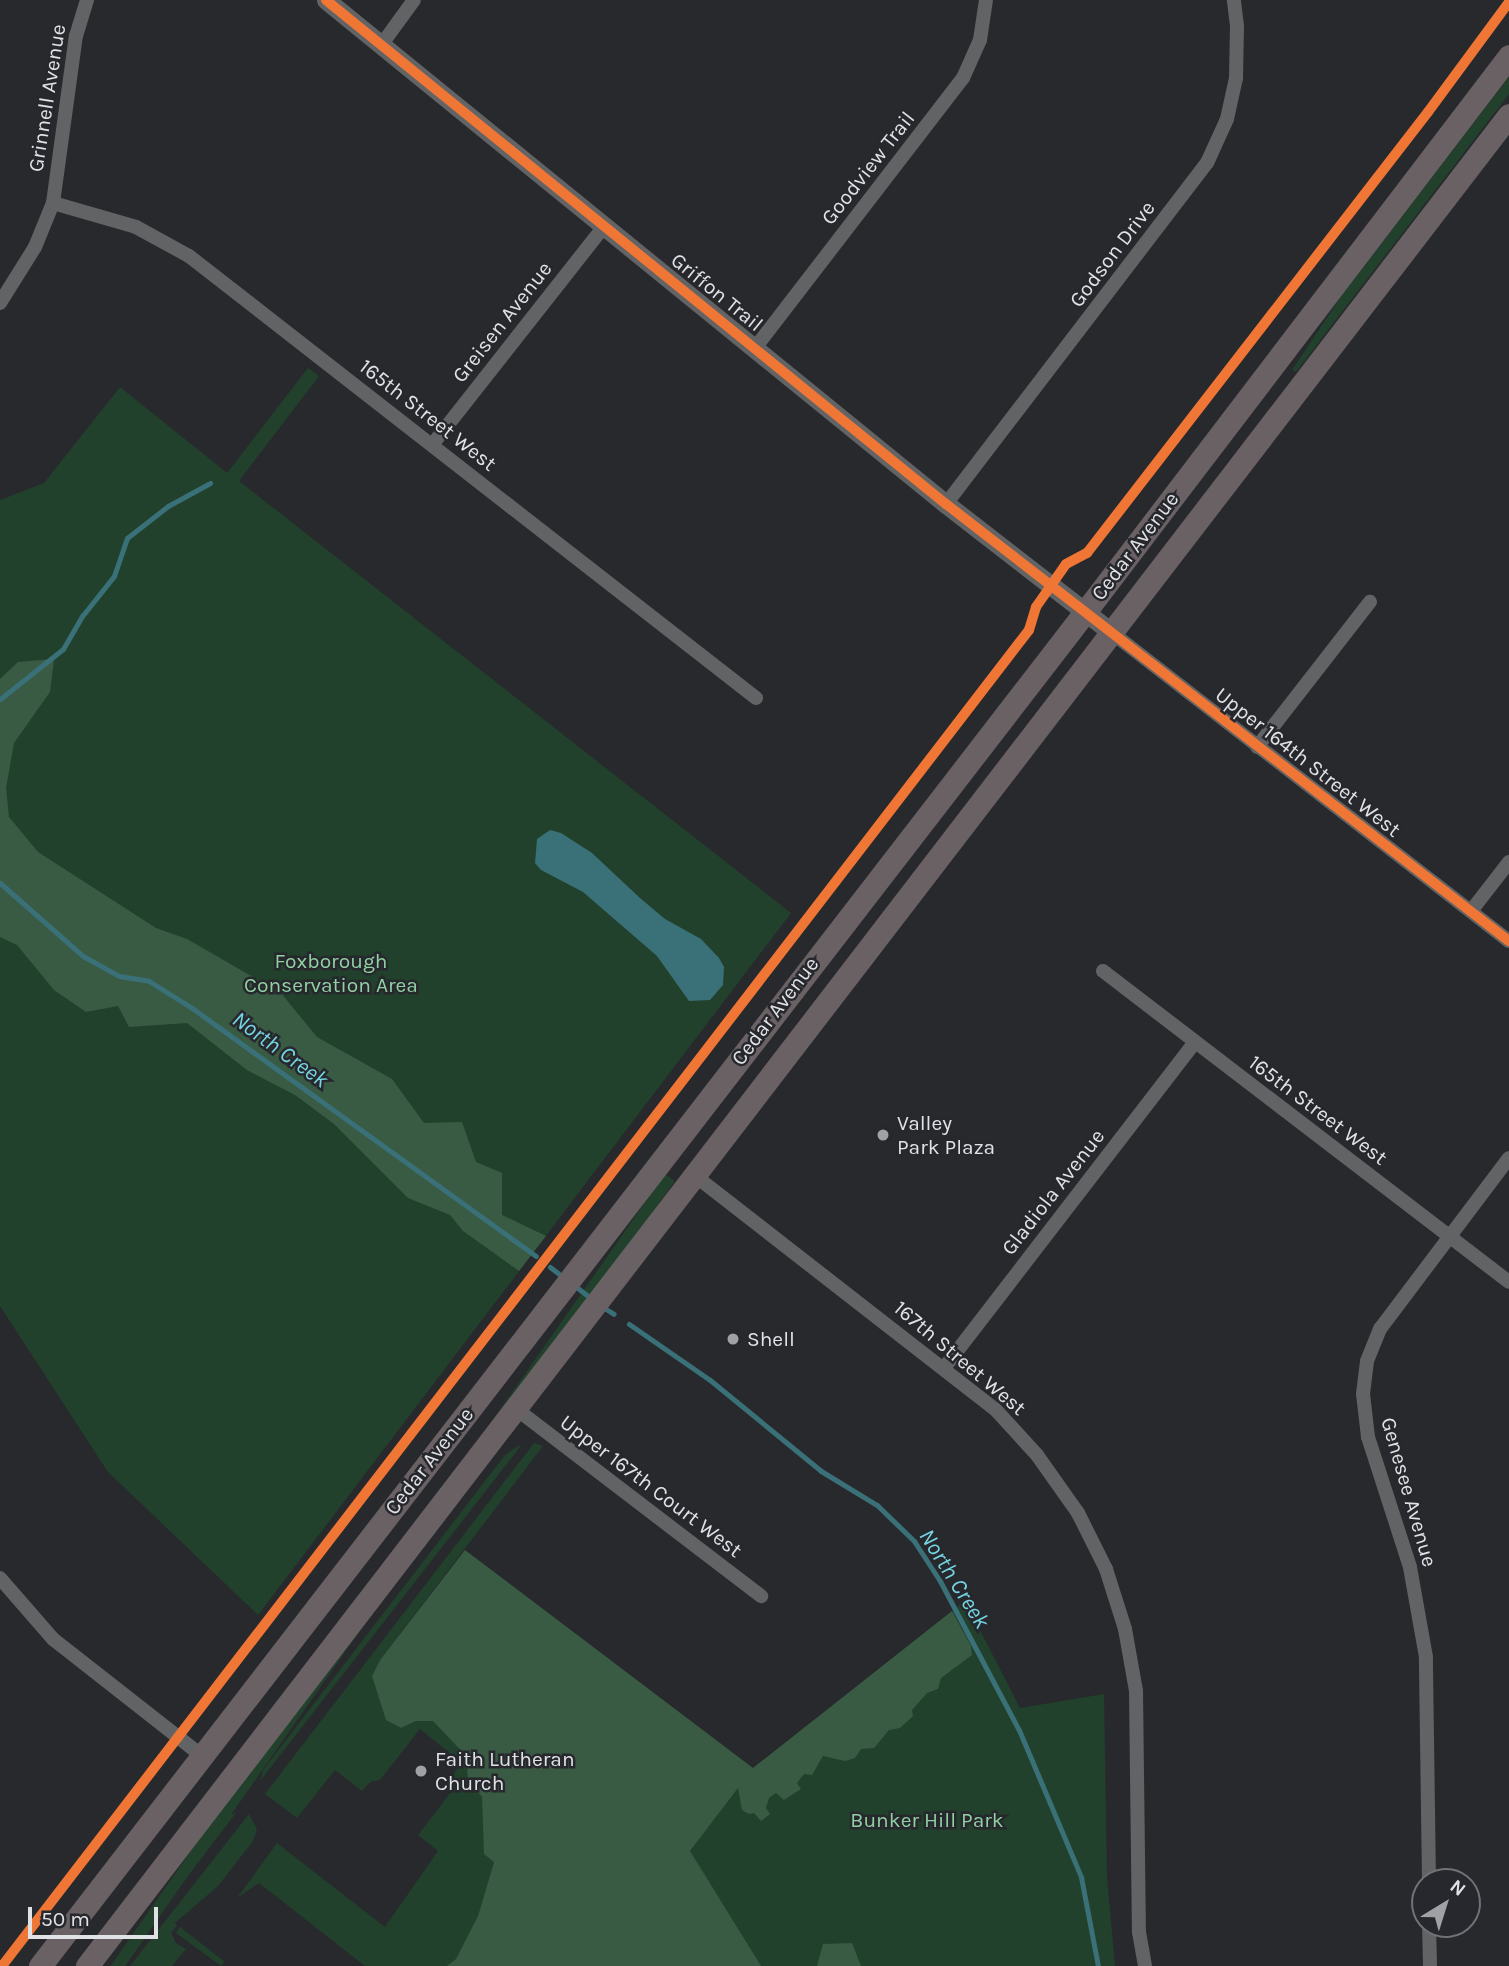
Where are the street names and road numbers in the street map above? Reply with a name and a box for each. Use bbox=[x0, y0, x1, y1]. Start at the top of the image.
street label: Grinnell Avenue bbox=[23, 22, 71, 174]
street label: Goodview Trail bbox=[816, 106, 920, 230]
street label: Godson Drive bbox=[1064, 196, 1160, 312]
street label: Griffon Trail bbox=[666, 247, 768, 337]
street label: Greisen Avenue bbox=[447, 256, 557, 388]
street label: 165th Street West bbox=[355, 354, 501, 476]
street label: Cedar Avenue bbox=[1086, 487, 1184, 605]
street label: Upper 164th Street West bbox=[1210, 682, 1406, 842]
street label: Cedar Avenue bbox=[726, 952, 824, 1070]
street label: 165th Street West bbox=[1244, 1050, 1392, 1170]
street label: Gladiola Avenue bbox=[996, 1124, 1110, 1260]
street label: 167th Street West bbox=[889, 1295, 1031, 1421]
street label: Cedar Avenue bbox=[379, 1402, 479, 1520]
street label: Upper 167th Court West bbox=[555, 1409, 747, 1563]
street label: Genesee Avenue bbox=[1376, 1414, 1442, 1570]

